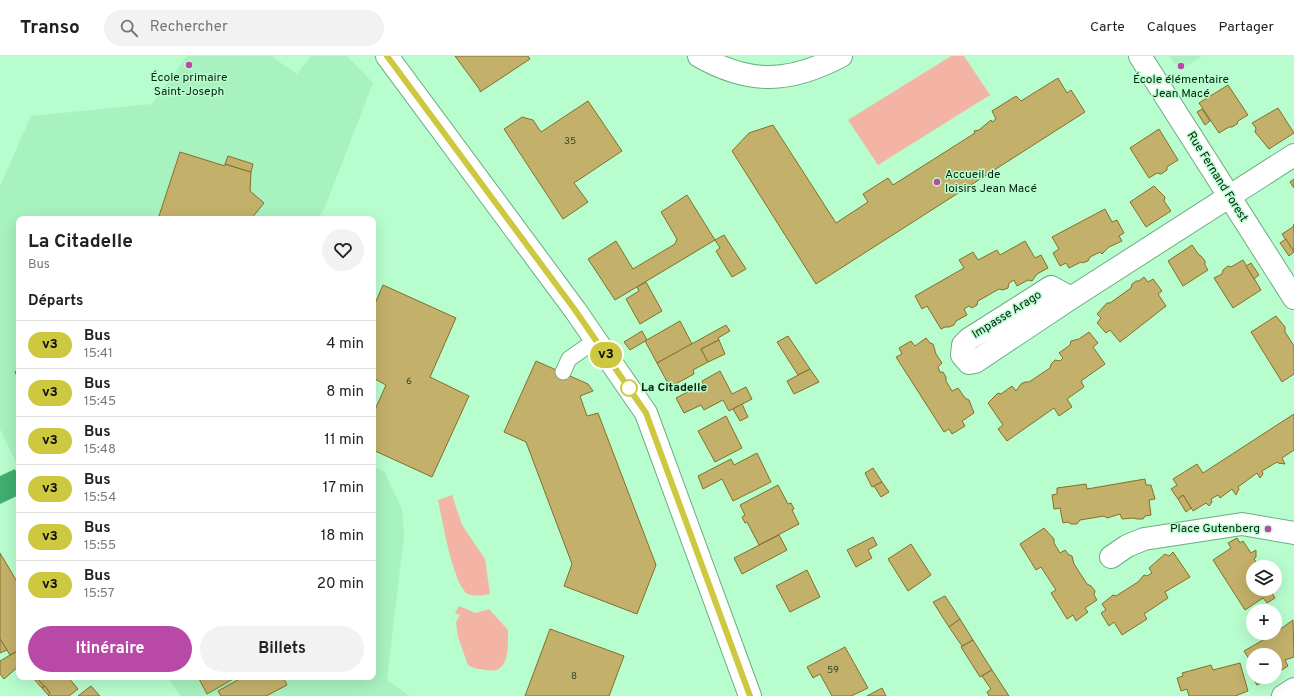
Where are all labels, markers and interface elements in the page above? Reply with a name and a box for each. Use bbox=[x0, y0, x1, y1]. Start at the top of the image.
search box bbox=[104, 10, 384, 46]
text: Transo bbox=[20, 16, 80, 40]
icon: search bbox=[118, 17, 140, 39]
text: Rechercher bbox=[150, 18, 228, 37]
text: Carte bbox=[1090, 19, 1125, 36]
text: Calques bbox=[1147, 19, 1197, 36]
text: Partager bbox=[1219, 19, 1274, 36]
marker: École primaire Saint-Joseph bbox=[184, 60, 194, 70]
marker: École élémentaire Jean Macé bbox=[1176, 61, 1186, 71]
place label: École primaire Saint-Joseph bbox=[151, 70, 227, 100]
place label: École élémentaire Jean Macé bbox=[1133, 72, 1229, 102]
street label: Rue Fernand Forest bbox=[1183, 129, 1251, 225]
house number: 35 bbox=[564, 135, 576, 148]
place label: Accueil de loisirs Jean Macé bbox=[945, 167, 1037, 197]
marker: Accueil de loisirs Jean Macé bbox=[932, 177, 942, 187]
button: heart bbox=[322, 229, 364, 271]
text: La Citadelle bbox=[28, 230, 133, 254]
text: Bus bbox=[28, 257, 50, 273]
street label: Impasse Arago bbox=[969, 287, 1045, 343]
text: Départs bbox=[28, 292, 83, 311]
text: Bus bbox=[84, 327, 111, 346]
text: 4 min bbox=[326, 335, 364, 354]
text: v3 bbox=[42, 336, 58, 353]
line badge: v3 bbox=[588, 342, 624, 368]
text: 15:41 bbox=[84, 346, 113, 362]
text: v3 bbox=[598, 346, 614, 363]
text: Bus bbox=[84, 375, 111, 394]
house number: 6 bbox=[406, 375, 412, 388]
marker: La Citadelle bbox=[620, 379, 638, 397]
place label: La Citadelle bbox=[641, 380, 708, 396]
text: 8 min bbox=[326, 383, 364, 402]
text: v3 bbox=[42, 384, 58, 401]
text: 15:45 bbox=[84, 394, 116, 410]
text: Bus bbox=[84, 423, 111, 442]
text: 11 min bbox=[324, 431, 364, 450]
text: v3 bbox=[42, 432, 58, 449]
text: 15:48 bbox=[84, 442, 116, 458]
text: Bus bbox=[84, 471, 111, 490]
text: 17 min bbox=[323, 479, 364, 498]
text: v3 bbox=[42, 480, 58, 497]
text: 15:54 bbox=[84, 490, 116, 506]
text: Bus bbox=[84, 519, 111, 538]
place label: Place Gutenberg bbox=[1170, 521, 1260, 537]
marker: Place Gutenberg bbox=[1263, 524, 1273, 534]
text: 18 min bbox=[321, 527, 364, 546]
text: v3 bbox=[42, 528, 58, 545]
text: 15:55 bbox=[84, 538, 116, 554]
map controls bbox=[1246, 560, 1282, 684]
button: layers bbox=[1246, 560, 1282, 596]
text: Bus bbox=[84, 567, 111, 586]
text: 20 min bbox=[317, 575, 364, 594]
text: v3 bbox=[42, 576, 58, 593]
text: 15:57 bbox=[84, 586, 115, 602]
button: + bbox=[1246, 604, 1282, 640]
button: Itinéraire bbox=[28, 626, 192, 672]
button: Billets bbox=[200, 626, 364, 672]
button: − bbox=[1246, 648, 1282, 684]
house number: 59 bbox=[827, 664, 839, 677]
house number: 8 bbox=[571, 670, 577, 683]

